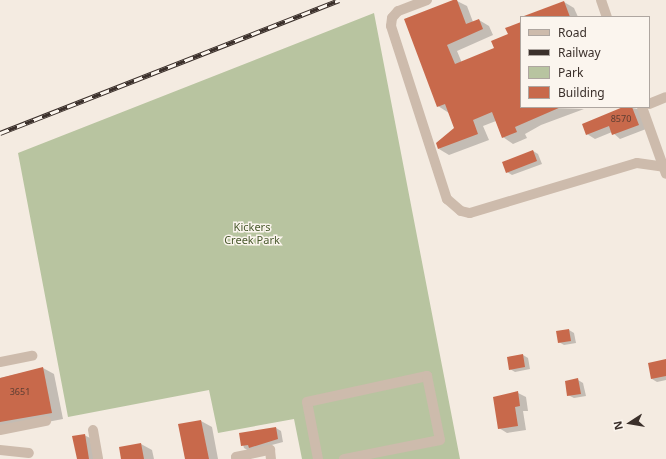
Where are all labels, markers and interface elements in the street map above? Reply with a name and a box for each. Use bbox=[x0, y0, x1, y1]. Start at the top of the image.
legend bbox=[520, 16, 650, 108]
text: Road bbox=[558, 24, 587, 41]
text: Railway bbox=[558, 44, 601, 61]
text: Park bbox=[558, 64, 583, 81]
text: Building bbox=[558, 84, 605, 101]
house number: 8570 bbox=[611, 114, 631, 124]
park label: Kickers Creek Park bbox=[224, 221, 280, 247]
house number: 3651 bbox=[10, 387, 30, 397]
north arrow bbox=[610, 403, 650, 443]
text: N bbox=[610, 420, 626, 432]

